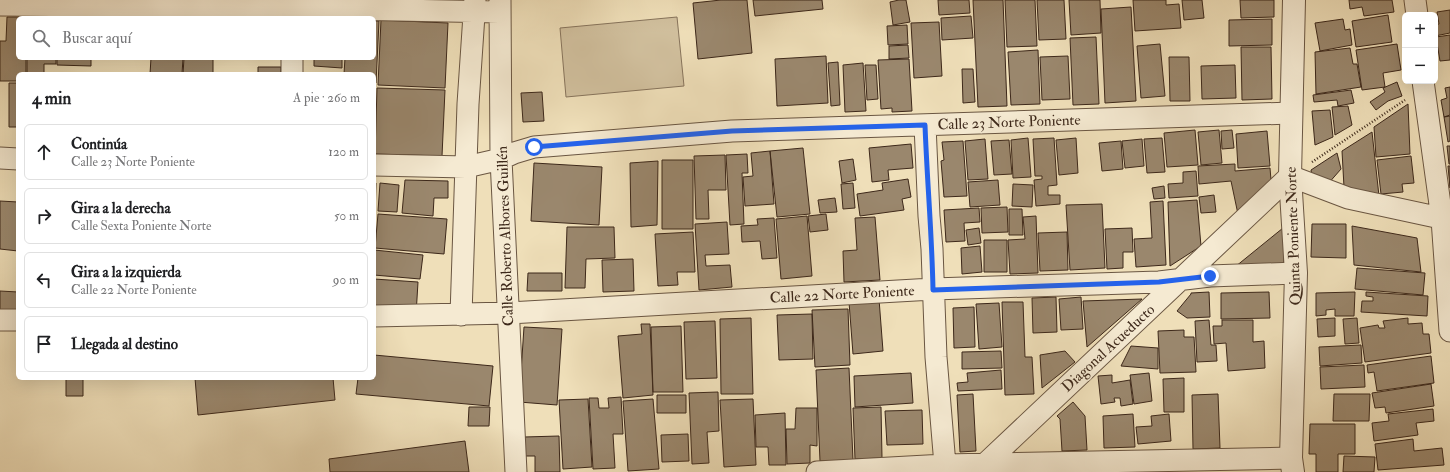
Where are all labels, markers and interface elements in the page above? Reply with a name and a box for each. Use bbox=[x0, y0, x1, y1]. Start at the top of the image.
map controls bbox=[1402, 12, 1438, 84]
button: + bbox=[1402, 12, 1438, 48]
search box bbox=[16, 16, 376, 60]
icon: search bbox=[30, 27, 52, 49]
text: Buscar aquí bbox=[62, 29, 131, 48]
button: − bbox=[1402, 48, 1438, 84]
text: 4 min bbox=[32, 88, 71, 109]
text: A pie · 260 m bbox=[293, 90, 360, 106]
street label: Calle 23 Norte Poniente bbox=[937, 111, 1081, 134]
text: Continúa bbox=[71, 135, 127, 154]
route start bbox=[525, 138, 543, 156]
icon: ahead bbox=[33, 141, 55, 163]
text: 120 m bbox=[328, 144, 359, 160]
street label: Calle Roberto Albores Guillén bbox=[493, 145, 518, 326]
text: Calle 23 Norte Poniente bbox=[71, 154, 195, 170]
street label: Quinta Poniente Norte bbox=[1282, 166, 1305, 306]
text: Gira a la derecha bbox=[71, 199, 171, 218]
icon: right bbox=[33, 205, 55, 227]
text: 50 m bbox=[334, 208, 359, 224]
text: Calle Sexta Poniente Norte bbox=[71, 218, 211, 234]
text: Gira a la izquierda bbox=[71, 263, 181, 282]
route end bbox=[1201, 267, 1219, 285]
icon: left bbox=[33, 269, 55, 291]
text: 90 m bbox=[333, 272, 359, 288]
street label: Calle 22 Norte Poniente bbox=[769, 281, 915, 308]
text: Calle 22 Norte Poniente bbox=[71, 282, 197, 298]
street label: Diagonal Acueducto bbox=[1058, 300, 1159, 396]
icon: arrive bbox=[33, 333, 55, 355]
text: Llegada al destino bbox=[71, 335, 178, 354]

